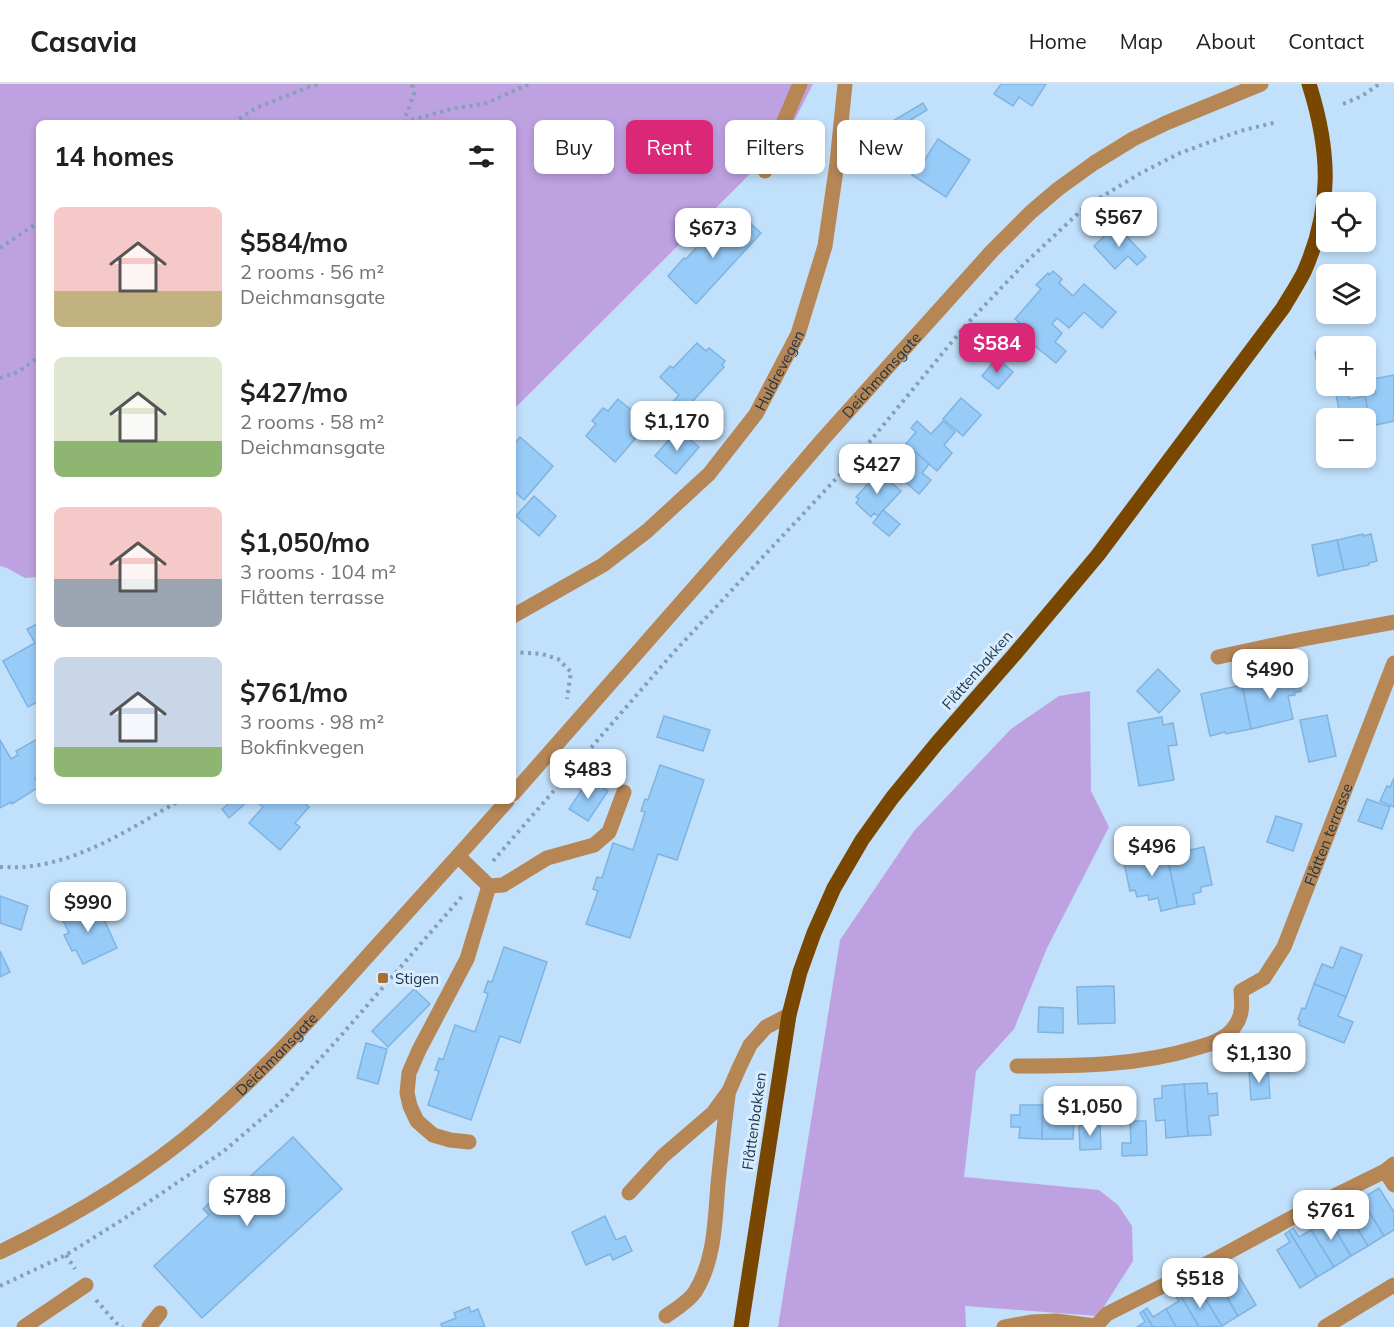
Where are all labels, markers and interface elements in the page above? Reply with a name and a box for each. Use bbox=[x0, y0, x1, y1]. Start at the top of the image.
text: Casavia bbox=[30, 24, 137, 59]
text: Home bbox=[1029, 28, 1087, 54]
text: Map bbox=[1120, 28, 1163, 54]
text: About bbox=[1196, 28, 1255, 54]
text: Contact bbox=[1288, 28, 1364, 54]
chip: Buy bbox=[534, 120, 614, 174]
chip: Rent bbox=[626, 120, 713, 174]
chip: Filters bbox=[725, 120, 825, 174]
chip: New bbox=[837, 120, 925, 174]
text: 14 homes bbox=[54, 140, 174, 173]
icon: filters bbox=[465, 140, 498, 173]
map controls bbox=[1316, 192, 1376, 468]
button: locate bbox=[1316, 192, 1376, 252]
pin: $567 bbox=[1083, 197, 1155, 248]
text: $567 bbox=[1095, 204, 1143, 229]
pin: $673 bbox=[677, 208, 749, 259]
text: $673 bbox=[689, 215, 737, 240]
text: $584/mo bbox=[240, 226, 348, 259]
icon: home bbox=[102, 231, 174, 303]
text: 2 rooms · 56 m² bbox=[240, 259, 384, 284]
button: layers bbox=[1316, 264, 1376, 324]
text: Deichmansgate bbox=[240, 284, 385, 309]
pin: $584 bbox=[961, 323, 1033, 374]
street label: Huldrevegen bbox=[750, 327, 808, 414]
street label: Deichmansgate bbox=[837, 328, 925, 421]
text: $584 bbox=[973, 330, 1021, 355]
button: + bbox=[1316, 336, 1376, 396]
text: $427/mo bbox=[240, 376, 348, 409]
icon: home bbox=[102, 381, 174, 453]
pin: $1,170 bbox=[628, 401, 726, 452]
text: $1,170 bbox=[645, 408, 709, 433]
button: − bbox=[1316, 408, 1376, 468]
text: 2 rooms · 58 m² bbox=[240, 409, 384, 434]
text: Deichmansgate bbox=[240, 434, 385, 459]
pin: $427 bbox=[841, 444, 913, 495]
text: $427 bbox=[853, 451, 901, 476]
text: $1,050/mo bbox=[240, 526, 370, 559]
icon: home bbox=[102, 531, 174, 603]
text: 3 rooms · 104 m² bbox=[240, 559, 396, 584]
text: Flåtten terrasse bbox=[240, 584, 384, 609]
street label: Flåttenbakken bbox=[938, 627, 1016, 713]
pin: $490 bbox=[1234, 649, 1306, 700]
text: $490 bbox=[1246, 656, 1294, 681]
text: $761/mo bbox=[240, 676, 348, 709]
icon: home bbox=[102, 681, 174, 753]
text: 3 rooms · 98 m² bbox=[240, 709, 384, 734]
text: Bokfinkvegen bbox=[240, 734, 365, 759]
pin: $483 bbox=[552, 749, 624, 800]
text: $483 bbox=[564, 756, 612, 781]
street label: Flåtten terrasse bbox=[1299, 780, 1356, 888]
pin: $496 bbox=[1116, 826, 1188, 877]
text: $496 bbox=[1128, 833, 1176, 858]
pin: $990 bbox=[52, 882, 124, 933]
text: $990 bbox=[64, 889, 112, 914]
place label: Stigen bbox=[395, 969, 439, 988]
marker: Stigen bbox=[376, 971, 390, 985]
street label: Deichmansgate bbox=[231, 1008, 321, 1099]
pin: $1,130 bbox=[1210, 1033, 1308, 1084]
text: $1,130 bbox=[1227, 1040, 1291, 1065]
street label: Flåttenbakken bbox=[738, 1071, 770, 1171]
pin: $1,050 bbox=[1041, 1086, 1139, 1137]
text: $1,050 bbox=[1058, 1093, 1122, 1118]
pin: $788 bbox=[211, 1176, 283, 1227]
text: $788 bbox=[223, 1183, 271, 1208]
pin: $761 bbox=[1295, 1190, 1367, 1241]
text: $761 bbox=[1307, 1197, 1355, 1222]
pin: $518 bbox=[1164, 1258, 1236, 1309]
text: $518 bbox=[1176, 1265, 1224, 1290]

